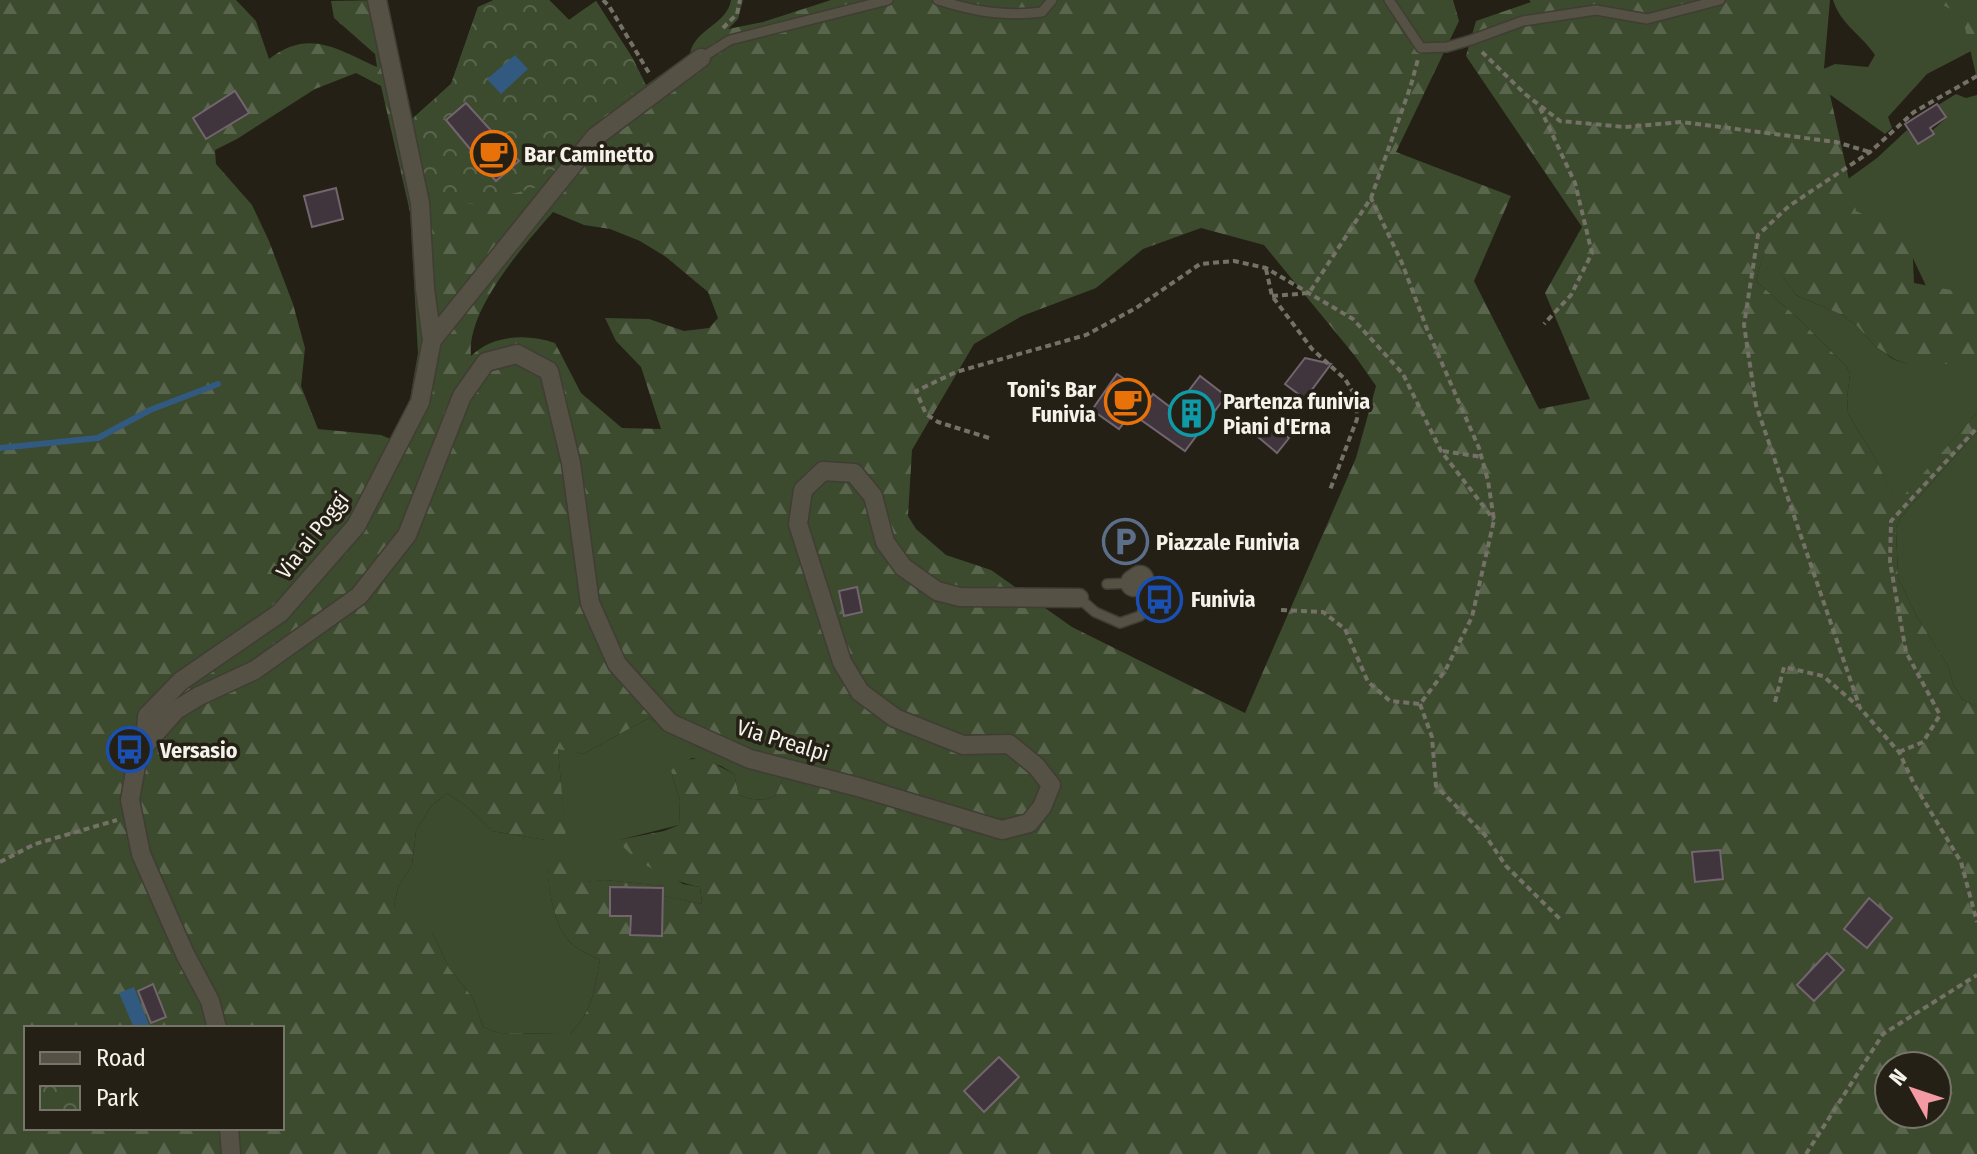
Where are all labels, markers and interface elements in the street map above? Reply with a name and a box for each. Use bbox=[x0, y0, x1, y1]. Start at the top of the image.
cafe icon: Bar Caminetto bbox=[469, 130, 517, 178]
place label: Bar Caminetto bbox=[524, 141, 654, 168]
place label: Toni's Bar Funivia bbox=[1007, 376, 1097, 428]
cafe icon: Toni's Bar Funivia bbox=[1103, 378, 1151, 426]
place label: Partenza funivia Piani d'Erna bbox=[1223, 388, 1370, 440]
building icon: Partenza funivia Piani d'Erna bbox=[1168, 390, 1216, 438]
street label: Via ai Poggi bbox=[270, 486, 355, 584]
parking icon: Piazzale Funivia bbox=[1101, 518, 1149, 566]
place label: Piazzale Funivia bbox=[1156, 529, 1300, 556]
bus stop icon: Funivia bbox=[1136, 575, 1184, 623]
place label: Funivia bbox=[1191, 586, 1256, 613]
street label: Via Prealpi bbox=[733, 714, 832, 767]
bus stop icon: Versasio bbox=[105, 726, 153, 774]
place label: Versasio bbox=[159, 737, 238, 764]
legend bbox=[24, 1026, 284, 1130]
text: Road bbox=[96, 1044, 146, 1072]
north arrow bbox=[1873, 1050, 1953, 1130]
text: N bbox=[1883, 1064, 1913, 1091]
text: Park bbox=[96, 1084, 139, 1112]

